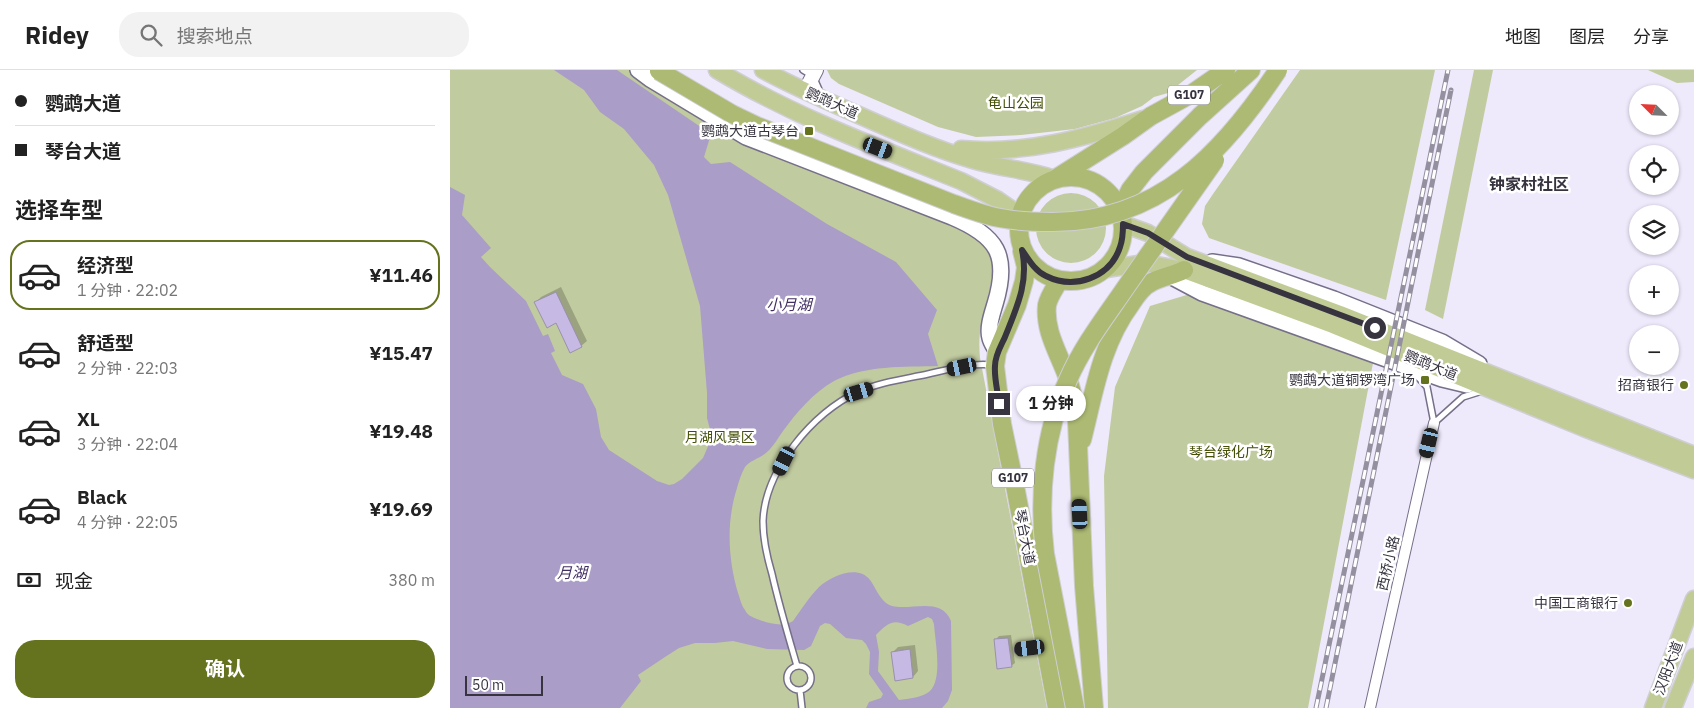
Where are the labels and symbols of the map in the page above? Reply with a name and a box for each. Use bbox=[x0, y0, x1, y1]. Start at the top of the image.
street label: 鹦鹉大道 bbox=[803, 83, 861, 123]
north arrow bbox=[1629, 85, 1679, 135]
road number: G107 bbox=[1168, 86, 1210, 104]
park label: 龟山公园 bbox=[988, 94, 1044, 112]
place label: 鹦鹉大道古琴台 bbox=[701, 122, 799, 140]
marker: 鹦鹉大道古琴台 bbox=[803, 125, 815, 137]
car bbox=[861, 136, 894, 160]
district label: 钟家村社区 bbox=[1489, 174, 1569, 194]
water label: 小月湖 bbox=[766, 295, 813, 314]
route start bbox=[1364, 317, 1386, 339]
street label: 鹦鹉大道 bbox=[1402, 346, 1460, 384]
car bbox=[945, 357, 978, 377]
place label: 鹦鹉大道铜锣湾广场 bbox=[1289, 371, 1415, 389]
marker: 鹦鹉大道铜锣湾广场 bbox=[1419, 374, 1431, 386]
place label: 招商银行 bbox=[1618, 376, 1674, 394]
marker: 招商银行 bbox=[1678, 379, 1690, 391]
car bbox=[842, 380, 875, 404]
callout: 1 分钟 bbox=[1016, 386, 1086, 422]
route end bbox=[988, 393, 1010, 415]
car bbox=[1418, 427, 1439, 459]
park label: 月湖风景区 bbox=[685, 428, 755, 446]
park label: 琴台绿化广场 bbox=[1189, 443, 1273, 461]
car bbox=[770, 444, 797, 478]
road number: G107 bbox=[992, 468, 1034, 488]
car bbox=[1071, 499, 1088, 529]
street label: 琴台大道 bbox=[1011, 508, 1039, 566]
street label: 西桥小路 bbox=[1373, 534, 1403, 592]
water label: 月湖 bbox=[557, 563, 589, 582]
place label: 中国工商银行 bbox=[1534, 594, 1618, 612]
marker: 中国工商银行 bbox=[1622, 597, 1634, 609]
car bbox=[1014, 639, 1045, 657]
street label: 汉阳大道 bbox=[1650, 639, 1686, 697]
scale bar bbox=[465, 673, 542, 696]

